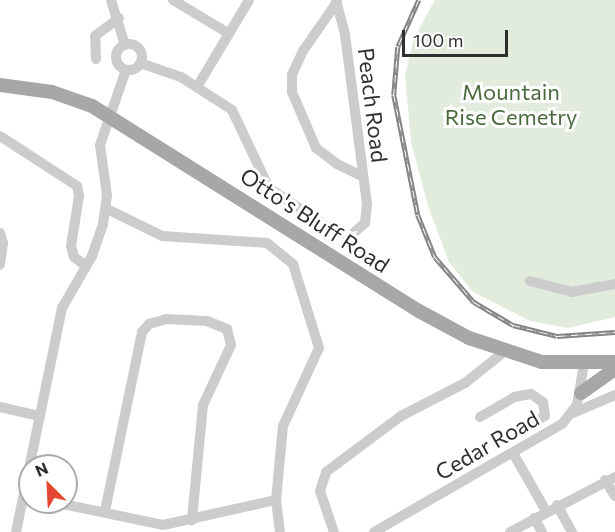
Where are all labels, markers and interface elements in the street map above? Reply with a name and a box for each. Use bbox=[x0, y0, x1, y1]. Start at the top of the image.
scale bar bbox=[405, 18, 512, 56]
text: 100 m bbox=[413, 29, 463, 51]
street label: Peach Road bbox=[353, 46, 393, 164]
park label: Mountain Rise Cemetry bbox=[445, 78, 577, 130]
street label: Otto's Bluff Road bbox=[236, 162, 394, 278]
street label: Cedar Road bbox=[430, 405, 544, 485]
north arrow bbox=[18, 454, 78, 514]
text: N bbox=[32, 458, 51, 480]

